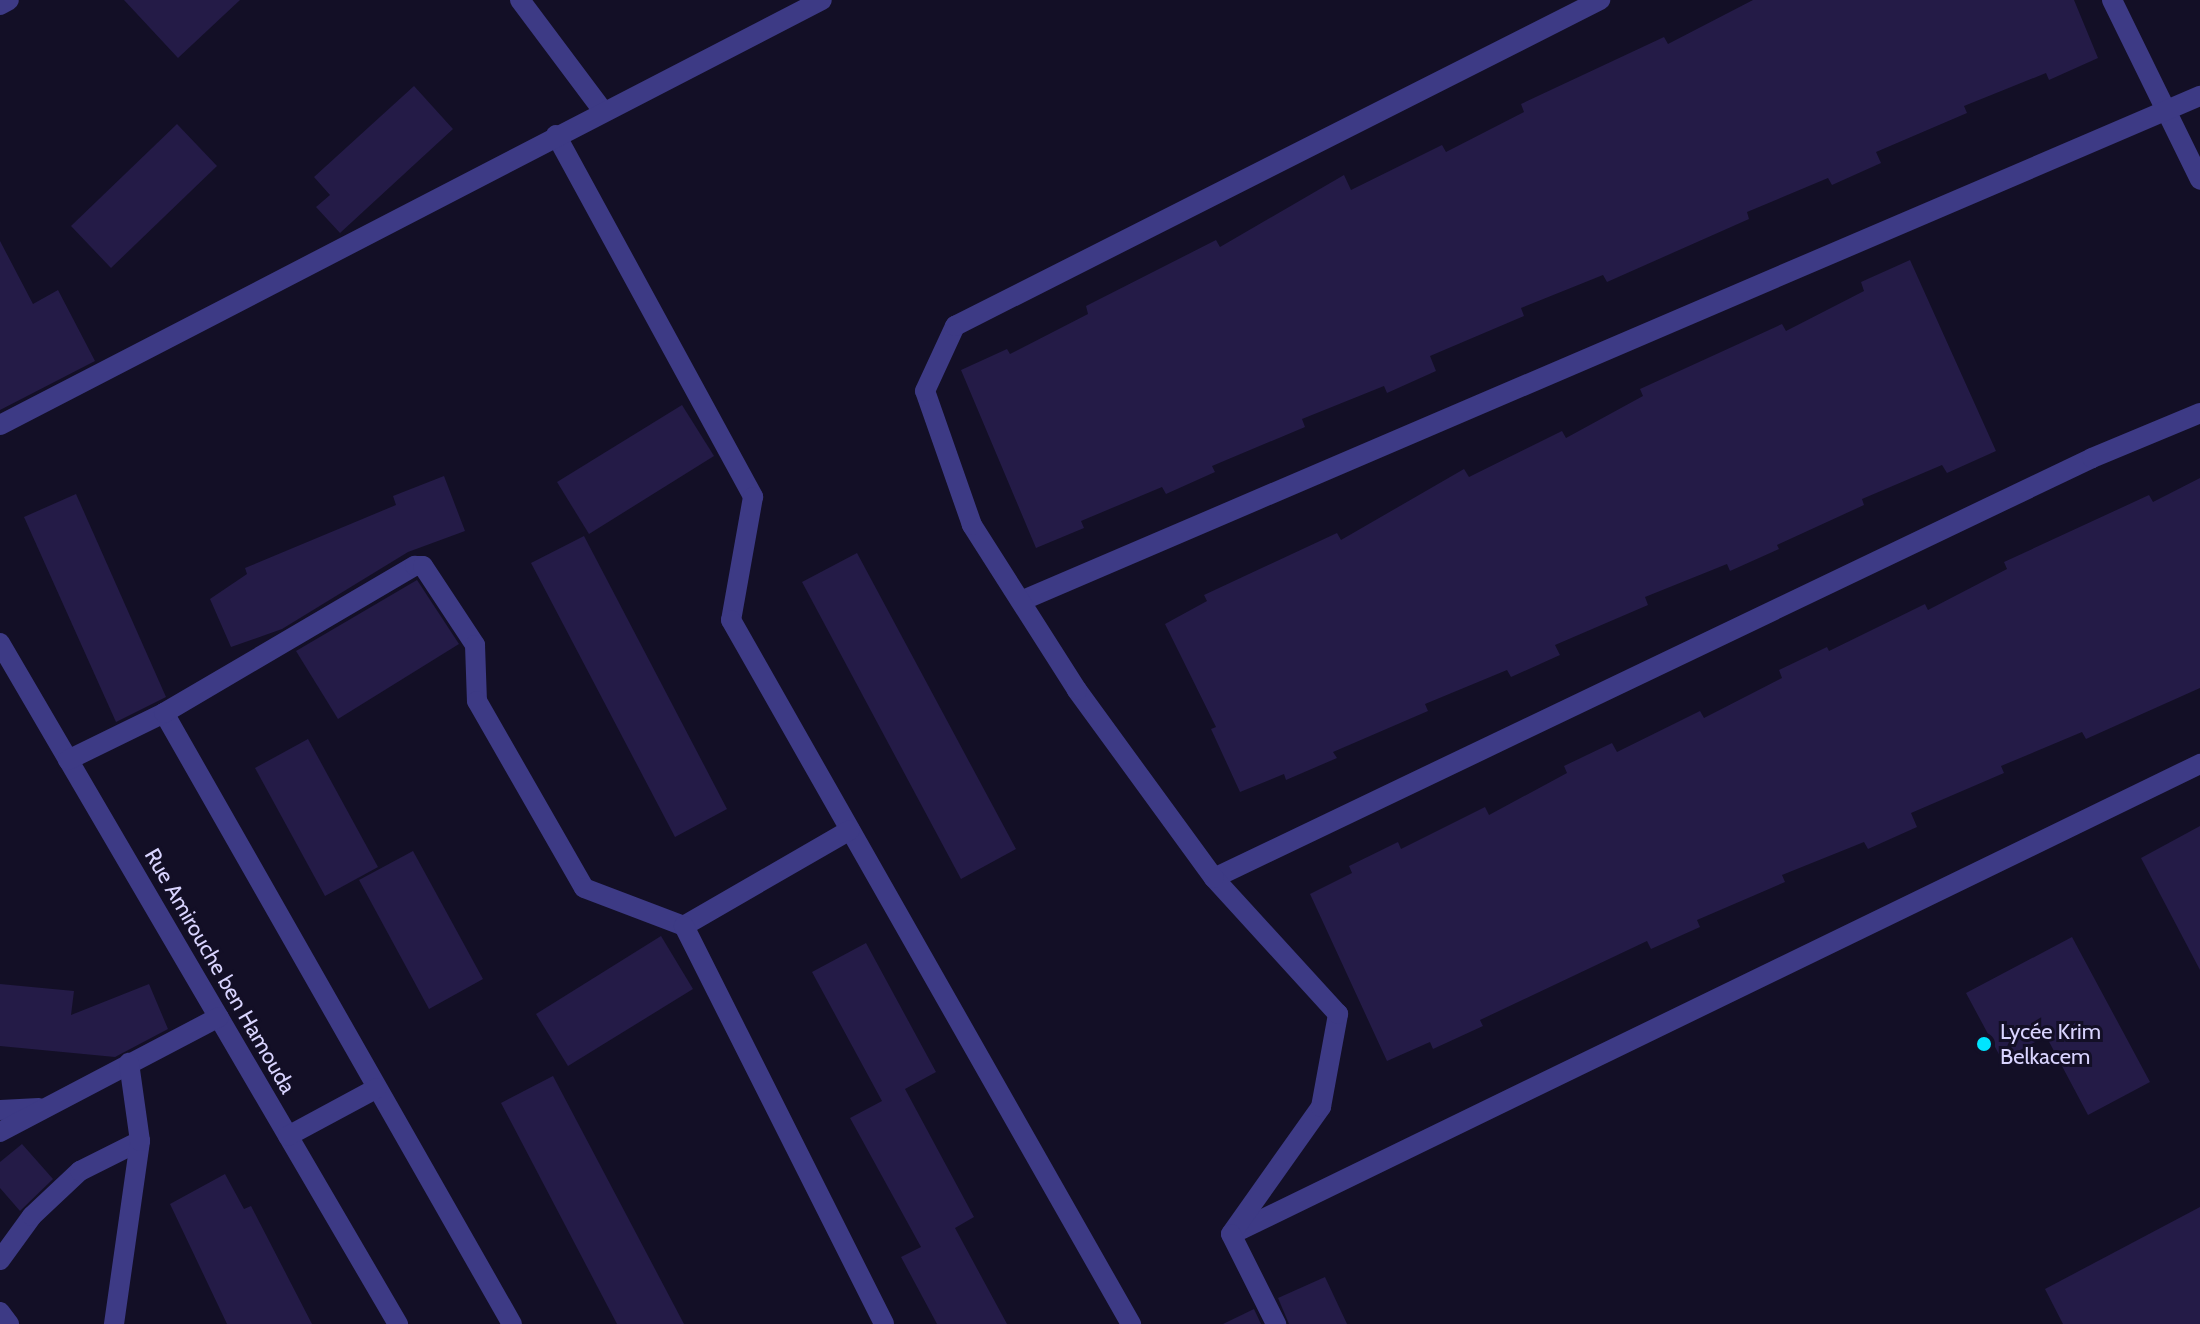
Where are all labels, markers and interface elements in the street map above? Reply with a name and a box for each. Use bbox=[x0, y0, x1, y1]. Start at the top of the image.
street label: Rue Amirouche ben Hamouda bbox=[139, 844, 301, 1098]
place label: Lycée Krim Belkacem bbox=[2000, 1018, 2101, 1070]
marker: Lycée Krim Belkacem bbox=[1975, 1035, 1993, 1053]

